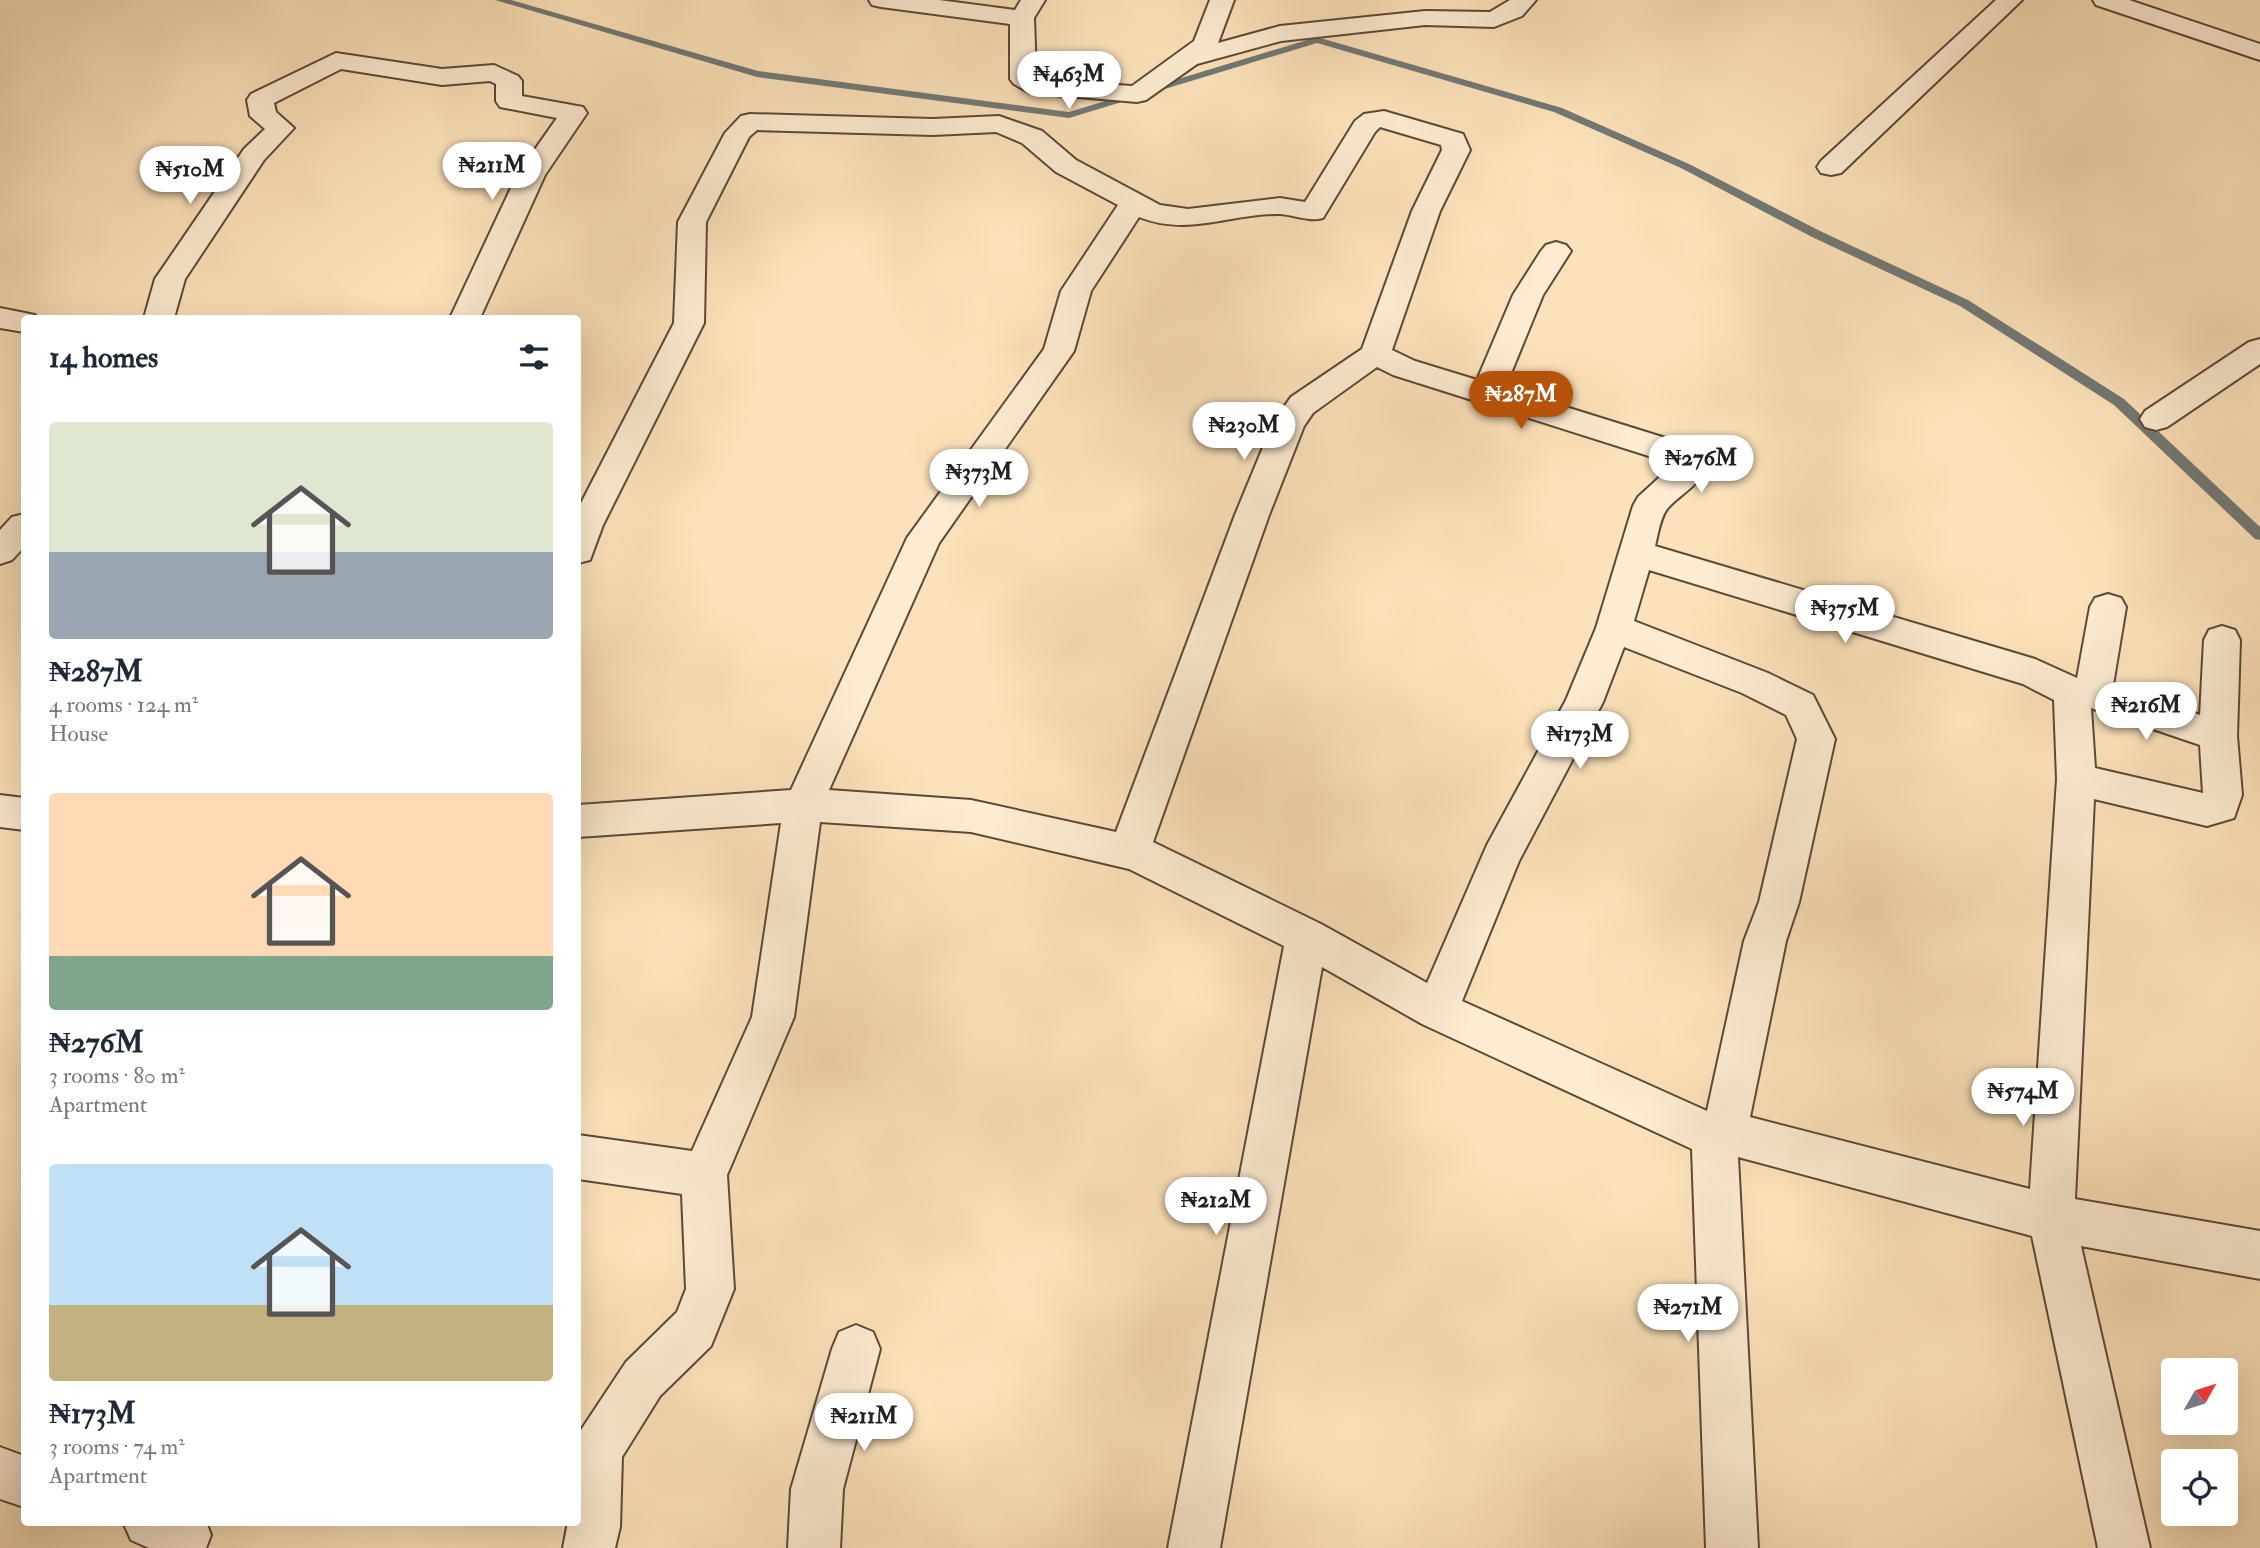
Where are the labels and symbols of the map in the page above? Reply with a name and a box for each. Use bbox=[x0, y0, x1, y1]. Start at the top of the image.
pin: ₦463M bbox=[1020, 52, 1118, 111]
pin: ₦211M bbox=[443, 142, 541, 202]
pin: ₦510M bbox=[141, 146, 239, 206]
pin: ₦287M bbox=[1472, 372, 1570, 431]
pin: ₦230M bbox=[1195, 402, 1293, 462]
pin: ₦276M bbox=[1652, 435, 1750, 495]
pin: ₦373M bbox=[930, 449, 1028, 509]
pin: ₦375M bbox=[1796, 586, 1894, 645]
pin: ₦216M bbox=[2097, 682, 2195, 742]
pin: ₦173M bbox=[1531, 712, 1629, 771]
pin: ₦574M bbox=[1974, 1068, 2072, 1128]
pin: ₦212M bbox=[1167, 1178, 1265, 1237]
pin: ₦271M bbox=[1639, 1284, 1737, 1344]
north arrow bbox=[2161, 1358, 2238, 1435]
pin: ₦211M bbox=[815, 1394, 913, 1453]

